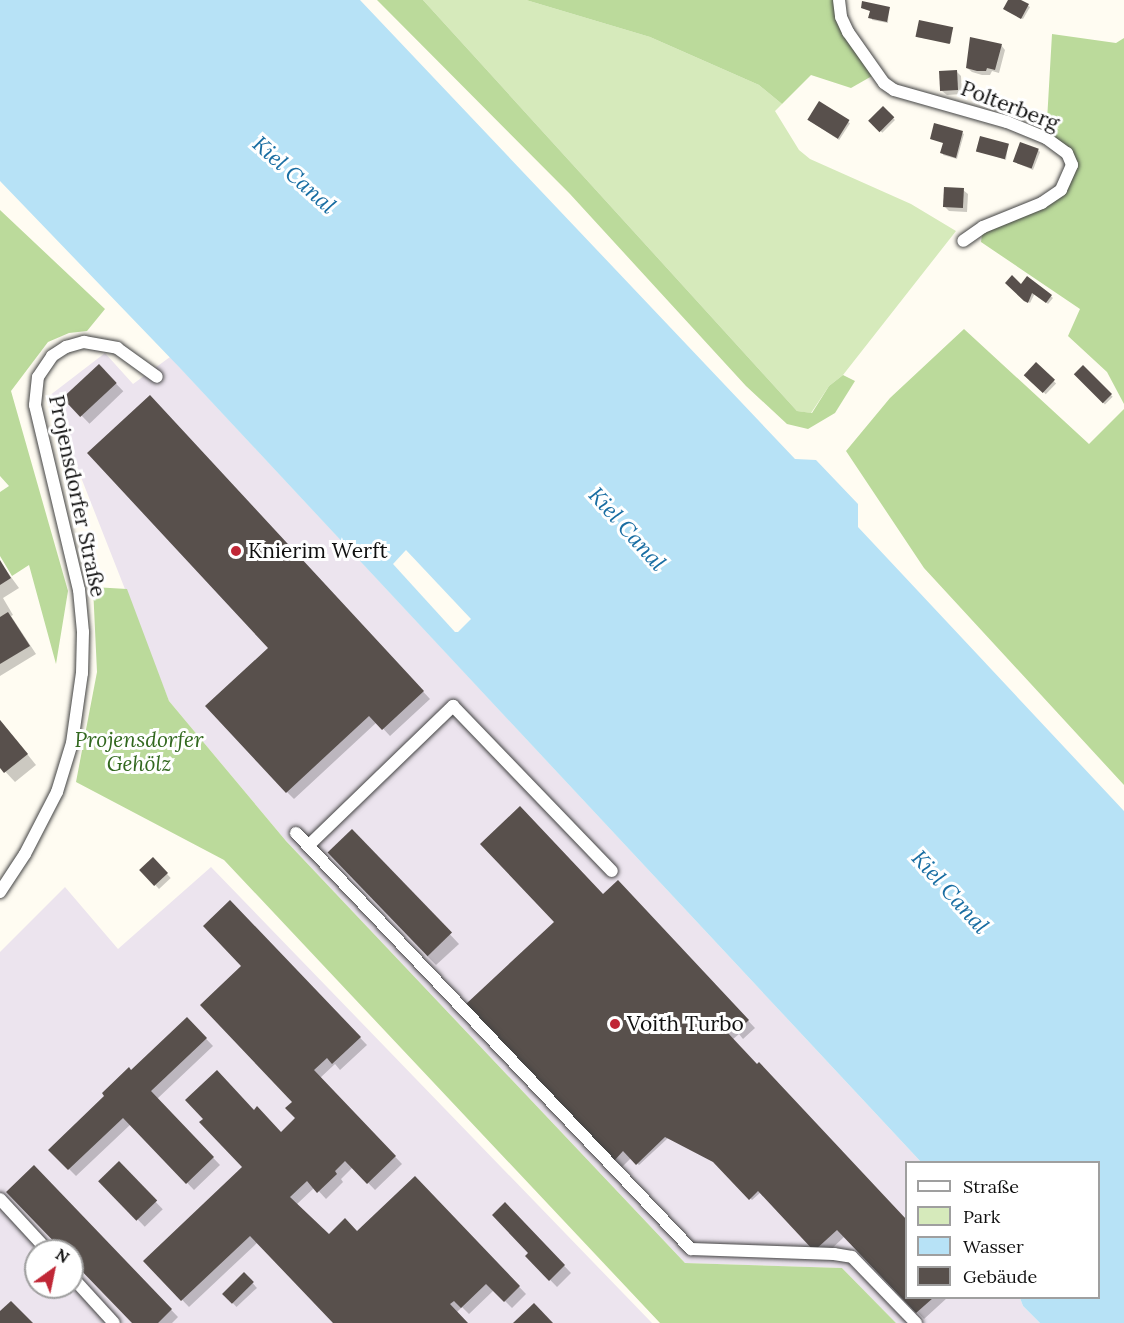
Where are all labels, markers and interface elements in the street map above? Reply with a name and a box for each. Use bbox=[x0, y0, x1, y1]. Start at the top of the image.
street label: Polterberg bbox=[957, 76, 1063, 136]
water label: Kiel Canal bbox=[247, 131, 341, 219]
street label: Projensdorfer Straße bbox=[43, 393, 111, 599]
water label: Kiel Canal bbox=[583, 482, 671, 576]
place label: Knierim Werft bbox=[248, 538, 388, 564]
marker: Knierim Werft bbox=[229, 544, 243, 558]
park label: Projensdorfer Gehölz bbox=[74, 727, 204, 777]
water label: Kiel Canal bbox=[906, 845, 994, 939]
place label: Voith Turbo bbox=[627, 1011, 744, 1037]
marker: Voith Turbo bbox=[608, 1017, 622, 1031]
legend bbox=[905, 1161, 1100, 1299]
text: Straße bbox=[963, 1175, 1019, 1198]
text: Park bbox=[963, 1205, 1000, 1228]
text: Wasser bbox=[963, 1235, 1024, 1258]
north arrow bbox=[24, 1239, 84, 1299]
text: N bbox=[52, 1244, 73, 1267]
text: Gebäude bbox=[963, 1265, 1037, 1288]

